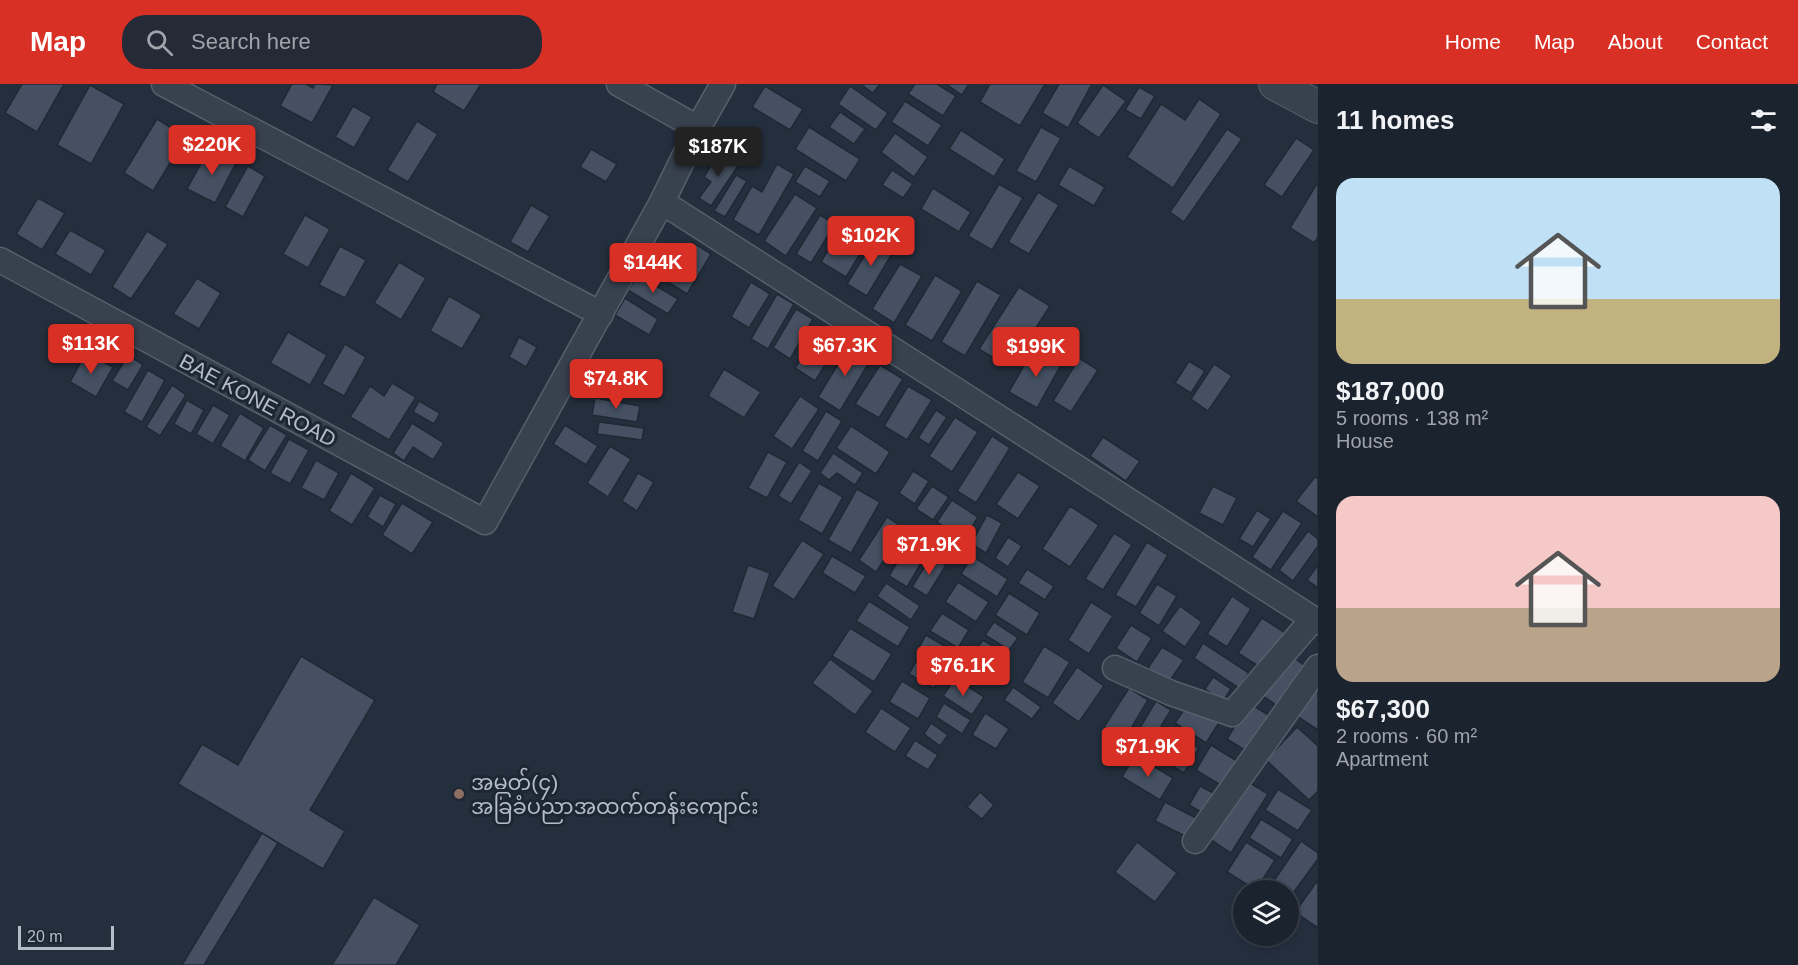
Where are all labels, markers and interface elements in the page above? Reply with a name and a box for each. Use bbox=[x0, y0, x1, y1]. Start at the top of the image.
search box bbox=[122, 15, 542, 69]
text: Map bbox=[30, 26, 86, 57]
icon: search bbox=[143, 26, 176, 59]
text: Search here bbox=[191, 29, 311, 54]
text: Home bbox=[1445, 30, 1501, 53]
text: Map bbox=[1534, 30, 1575, 53]
text: About bbox=[1608, 30, 1663, 53]
text: Contact bbox=[1696, 30, 1768, 53]
icon: filters bbox=[1747, 104, 1780, 137]
text: 11 homes bbox=[1336, 105, 1455, 135]
pin: $220K bbox=[170, 125, 254, 176]
pin: $187K bbox=[676, 127, 760, 178]
text: $220K bbox=[183, 133, 241, 155]
text: $187K bbox=[689, 135, 747, 157]
pin: $102K bbox=[829, 216, 913, 267]
icon: home bbox=[1504, 217, 1612, 325]
text: $102K bbox=[842, 224, 900, 246]
pin: $144K bbox=[611, 243, 695, 294]
text: $144K bbox=[624, 251, 682, 273]
pin: $113K bbox=[49, 324, 133, 375]
pin: $67.3K bbox=[796, 326, 894, 377]
pin: $199K bbox=[994, 327, 1078, 378]
text: $113K bbox=[62, 332, 120, 354]
text: $67.3K bbox=[813, 334, 877, 356]
text: $199K bbox=[1007, 335, 1065, 357]
street label: BAE KONE ROAD bbox=[176, 349, 340, 451]
pin: $74.8K bbox=[567, 359, 665, 410]
text: $74.8K bbox=[584, 367, 648, 389]
text: $187,000 bbox=[1336, 376, 1444, 406]
text: 5 rooms · 138 m² bbox=[1336, 407, 1488, 429]
text: House bbox=[1336, 430, 1394, 452]
pin: $71.9K bbox=[880, 525, 978, 576]
text: $71.9K bbox=[897, 533, 961, 555]
icon: home bbox=[1504, 535, 1612, 643]
pin: $76.1K bbox=[914, 646, 1012, 697]
text: $76.1K bbox=[931, 654, 995, 676]
text: $67,300 bbox=[1336, 694, 1430, 724]
text: 2 rooms · 60 m² bbox=[1336, 725, 1477, 747]
pin: $71.9K bbox=[1099, 727, 1197, 778]
text: $71.9K bbox=[1116, 735, 1180, 757]
text: Apartment bbox=[1336, 748, 1428, 770]
place label: အမှတ်(၄) အခြခံပညာအထက်တန်းကျောင်း bbox=[471, 767, 759, 825]
marker: အမှတ်(၄) အခြခံပညာအထက်တန်းကျောင်း bbox=[452, 787, 466, 801]
map controls bbox=[1233, 880, 1299, 946]
button: layers bbox=[1233, 880, 1299, 946]
scale bar bbox=[18, 923, 114, 950]
text: 20 m bbox=[27, 928, 63, 945]

